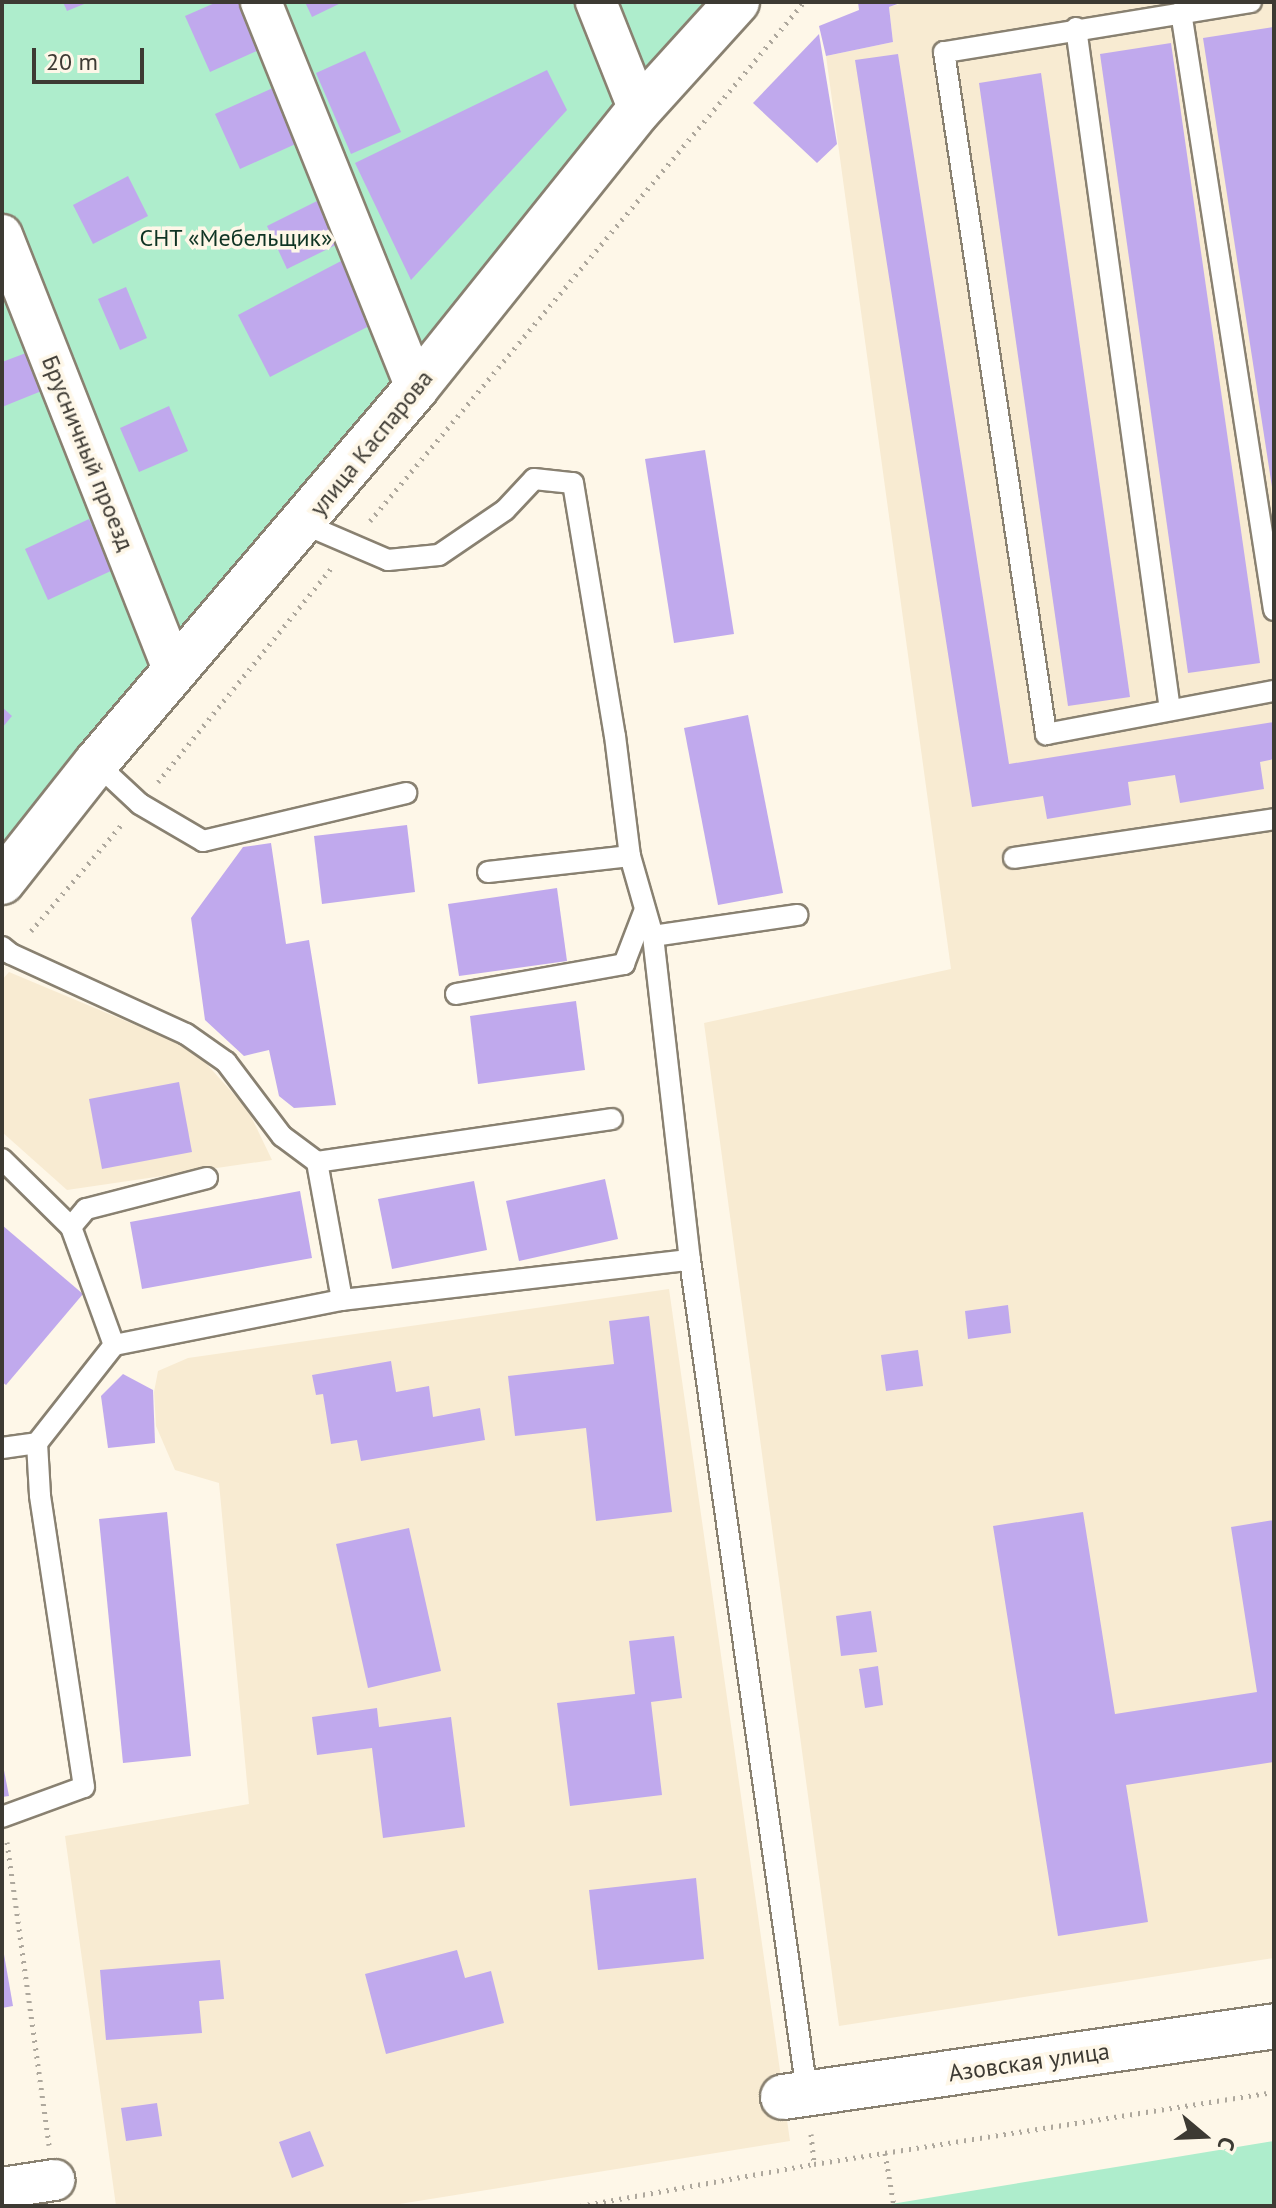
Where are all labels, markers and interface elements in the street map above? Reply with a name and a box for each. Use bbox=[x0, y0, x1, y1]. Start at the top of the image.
scale bar bbox=[36, 32, 148, 82]
text: 20 m bbox=[46, 46, 98, 77]
park label: СНТ «Мебельщик» bbox=[139, 224, 333, 252]
street label: Брусничный проезд bbox=[36, 351, 140, 555]
street label: улица Каспарова bbox=[303, 364, 439, 522]
street label: Азовская улица bbox=[947, 2036, 1111, 2088]
north arrow bbox=[1164, 2096, 1244, 2176]
text: С bbox=[1211, 2133, 1242, 2154]

